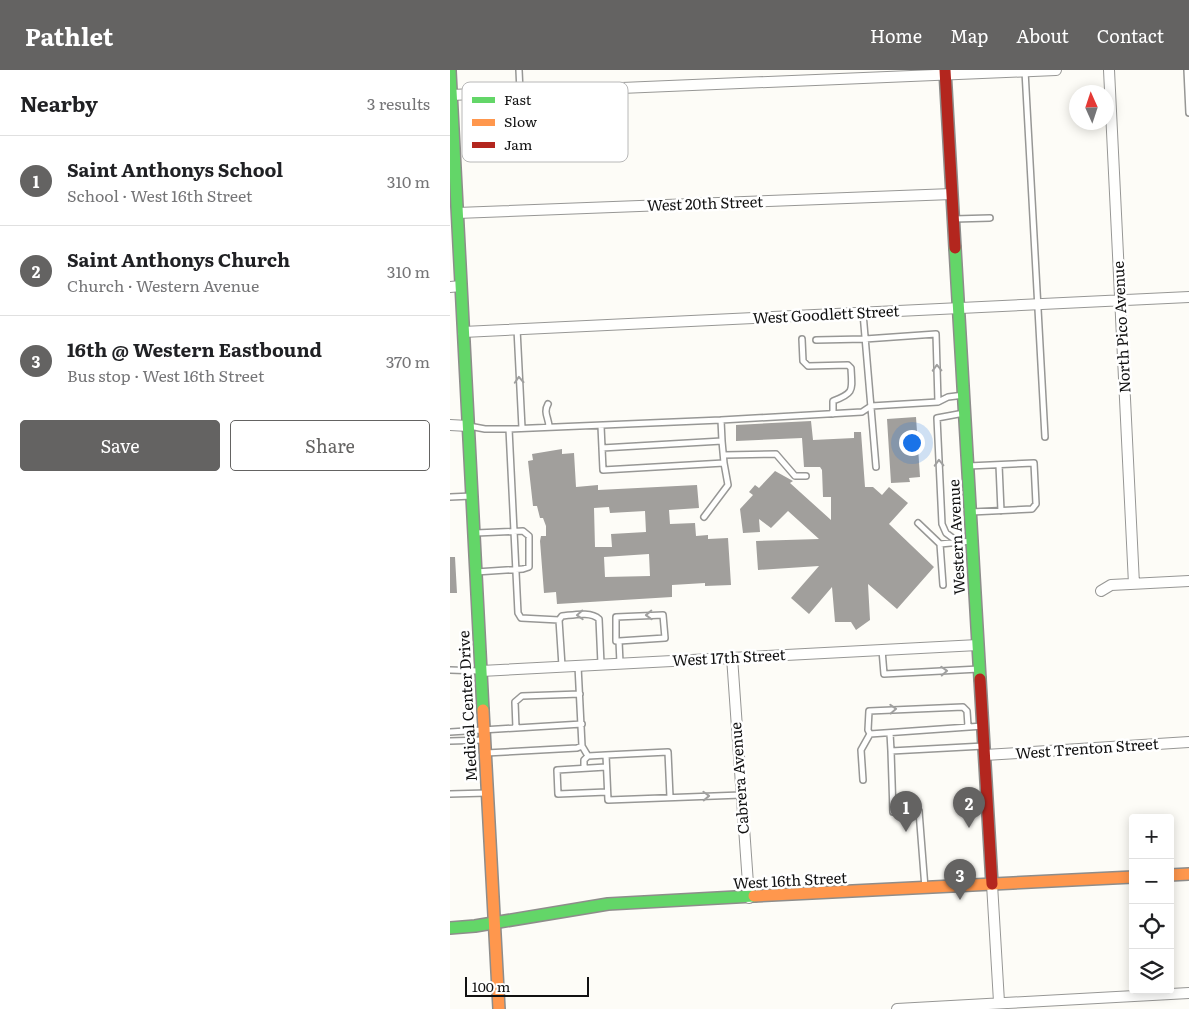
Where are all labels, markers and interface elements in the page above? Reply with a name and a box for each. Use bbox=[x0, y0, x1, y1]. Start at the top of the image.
text: Pathlet bbox=[25, 18, 113, 53]
text: Home bbox=[870, 22, 922, 49]
text: Map bbox=[950, 22, 988, 49]
text: About bbox=[1016, 22, 1069, 49]
text: Contact bbox=[1097, 22, 1164, 49]
legend bbox=[462, 82, 628, 162]
north arrow bbox=[1069, 85, 1114, 130]
text: Nearby bbox=[20, 87, 98, 118]
text: Fast bbox=[504, 89, 532, 109]
text: 3 results bbox=[367, 91, 430, 115]
text: Slow bbox=[504, 111, 537, 131]
text: Jam bbox=[504, 134, 533, 154]
text: Saint Anthonys School bbox=[67, 155, 283, 183]
text: 1 bbox=[33, 169, 39, 193]
text: 310 m bbox=[387, 169, 430, 193]
text: School · West 16th Street bbox=[67, 183, 253, 207]
street label: West 20th Street bbox=[646, 189, 764, 216]
text: Saint Anthonys Church bbox=[67, 245, 290, 273]
text: 2 bbox=[32, 259, 40, 283]
text: 310 m bbox=[387, 259, 430, 283]
street label: North Pico Avenue bbox=[1106, 260, 1135, 394]
text: Church · Western Avenue bbox=[67, 273, 259, 297]
street label: West Goodlett Street bbox=[752, 298, 900, 329]
text: 16th @ Western Eastbound bbox=[67, 335, 322, 363]
text: 3 bbox=[32, 349, 40, 373]
text: 370 m bbox=[386, 349, 430, 373]
text: Bus stop · West 16th Street bbox=[67, 363, 264, 387]
one-way arrow bbox=[932, 364, 942, 372]
one-way arrow bbox=[514, 375, 525, 383]
button: Save bbox=[20, 420, 220, 471]
button: Share bbox=[230, 420, 430, 471]
your location bbox=[899, 430, 925, 456]
one-way arrow bbox=[934, 459, 945, 467]
street label: Western Avenue bbox=[941, 479, 970, 595]
one-way arrow bbox=[575, 610, 583, 621]
one-way arrow bbox=[645, 610, 653, 621]
street label: Medical Center Drive bbox=[451, 630, 482, 782]
street label: West 17th Street bbox=[672, 642, 786, 671]
one-way arrow bbox=[940, 665, 948, 676]
one-way arrow bbox=[889, 704, 897, 715]
street label: Cabrera Avenue bbox=[723, 721, 754, 835]
street label: West Trenton Street bbox=[1015, 731, 1159, 764]
pin: 2 bbox=[953, 787, 985, 828]
one-way arrow bbox=[702, 791, 710, 801]
pin: 1 bbox=[890, 791, 922, 832]
map controls bbox=[1129, 814, 1174, 994]
button: + bbox=[1129, 814, 1174, 859]
pin: 3 bbox=[944, 859, 976, 900]
button: − bbox=[1129, 859, 1174, 904]
street label: West 16th Street bbox=[732, 865, 848, 894]
button: locate bbox=[1129, 904, 1174, 949]
button: layers bbox=[1129, 949, 1174, 994]
scale bar bbox=[465, 974, 589, 997]
text: 100 m bbox=[472, 976, 510, 996]

